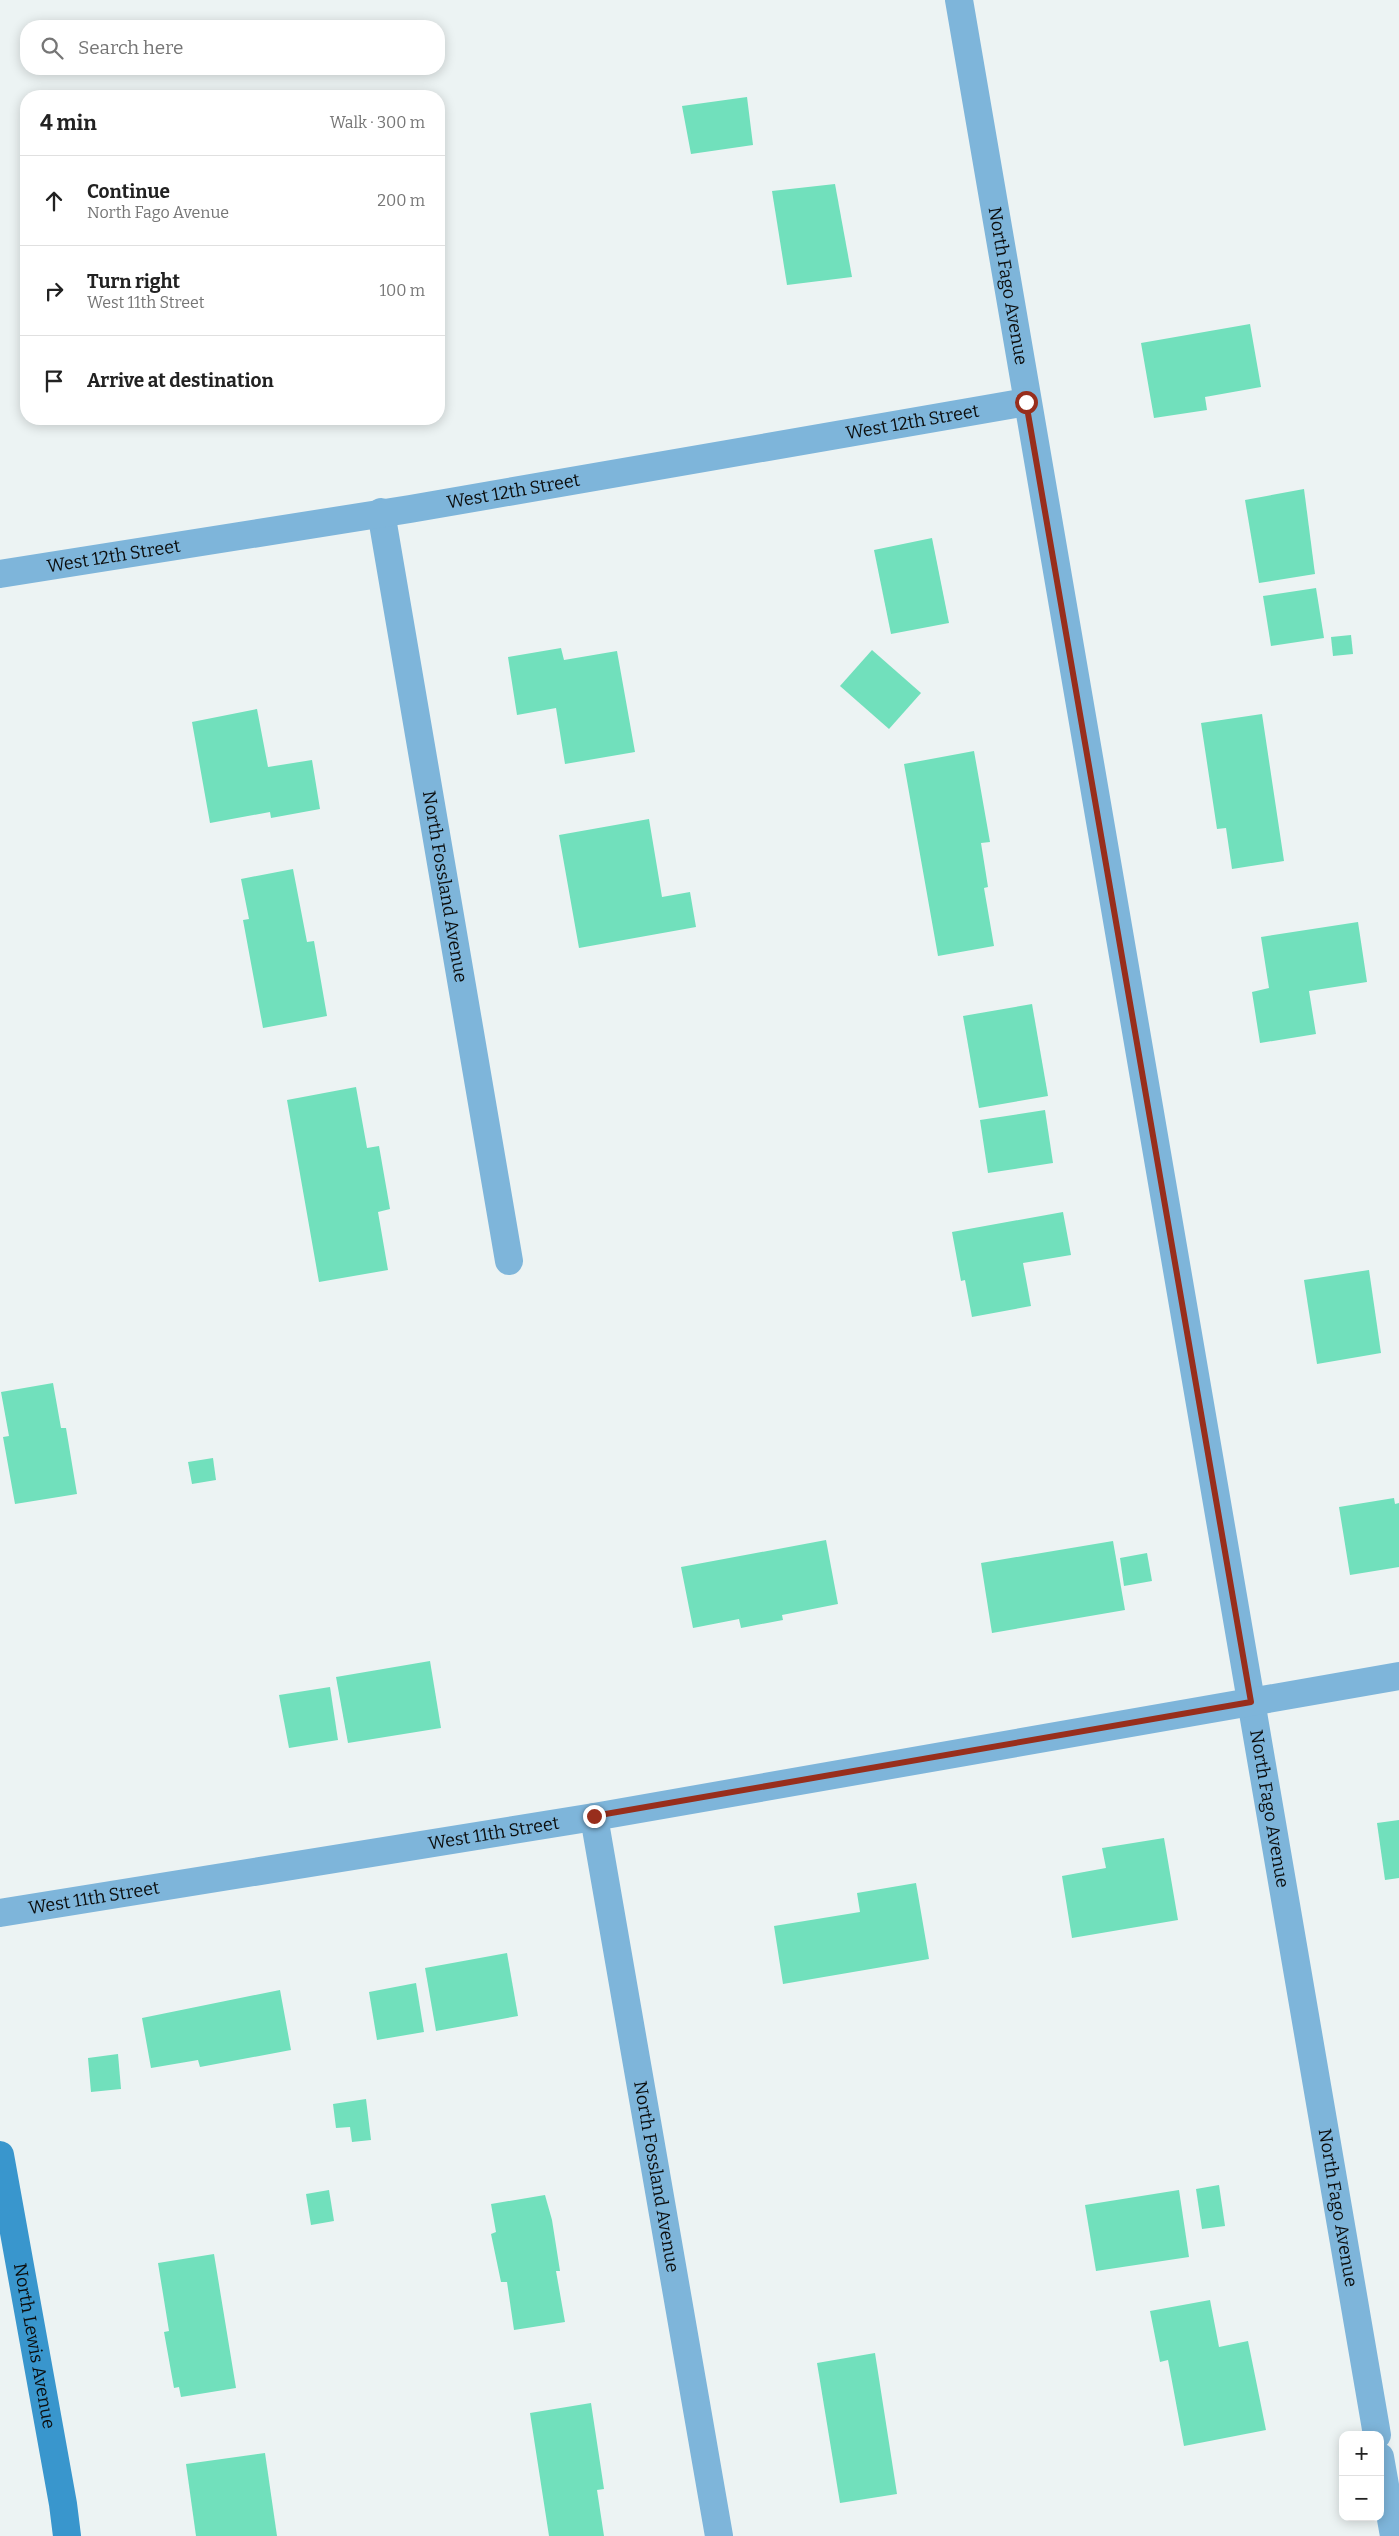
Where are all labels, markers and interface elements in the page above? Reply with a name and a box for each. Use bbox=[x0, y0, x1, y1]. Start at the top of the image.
search box bbox=[20, 20, 445, 75]
icon: search bbox=[38, 34, 66, 62]
text: Search here bbox=[78, 36, 183, 59]
text: 4 min bbox=[40, 110, 97, 136]
text: Walk · 300 m bbox=[330, 113, 425, 132]
text: Continue bbox=[87, 180, 170, 203]
icon: ahead bbox=[40, 187, 68, 215]
text: 200 m bbox=[377, 191, 425, 210]
text: North Fago Avenue bbox=[87, 203, 229, 222]
street label: North Fago Avenue bbox=[984, 205, 1032, 367]
text: Turn right bbox=[87, 270, 180, 293]
icon: right bbox=[40, 277, 68, 305]
text: 100 m bbox=[380, 281, 425, 300]
text: West 11th Street bbox=[87, 293, 205, 312]
icon: arrive bbox=[40, 367, 68, 395]
text: Arrive at destination bbox=[87, 369, 274, 392]
route start bbox=[1015, 391, 1038, 414]
street label: West 12th Street bbox=[844, 399, 981, 444]
street label: West 12th Street bbox=[445, 469, 582, 513]
street label: West 12th Street bbox=[45, 534, 182, 577]
street label: North Fossland Avenue bbox=[418, 789, 472, 984]
street label: North Fago Avenue bbox=[1245, 1728, 1294, 1889]
route end bbox=[583, 1805, 606, 1828]
street label: West 11th Street bbox=[426, 1812, 561, 1855]
street label: West 11th Street bbox=[27, 1876, 161, 1919]
street label: North Fossland Avenue bbox=[629, 2079, 684, 2274]
street label: North Fago Avenue bbox=[1314, 2127, 1362, 2288]
street label: North Lewis Avenue bbox=[9, 2261, 60, 2430]
map controls bbox=[1339, 2431, 1384, 2521]
button: + bbox=[1339, 2431, 1384, 2476]
button: − bbox=[1339, 2476, 1384, 2521]

